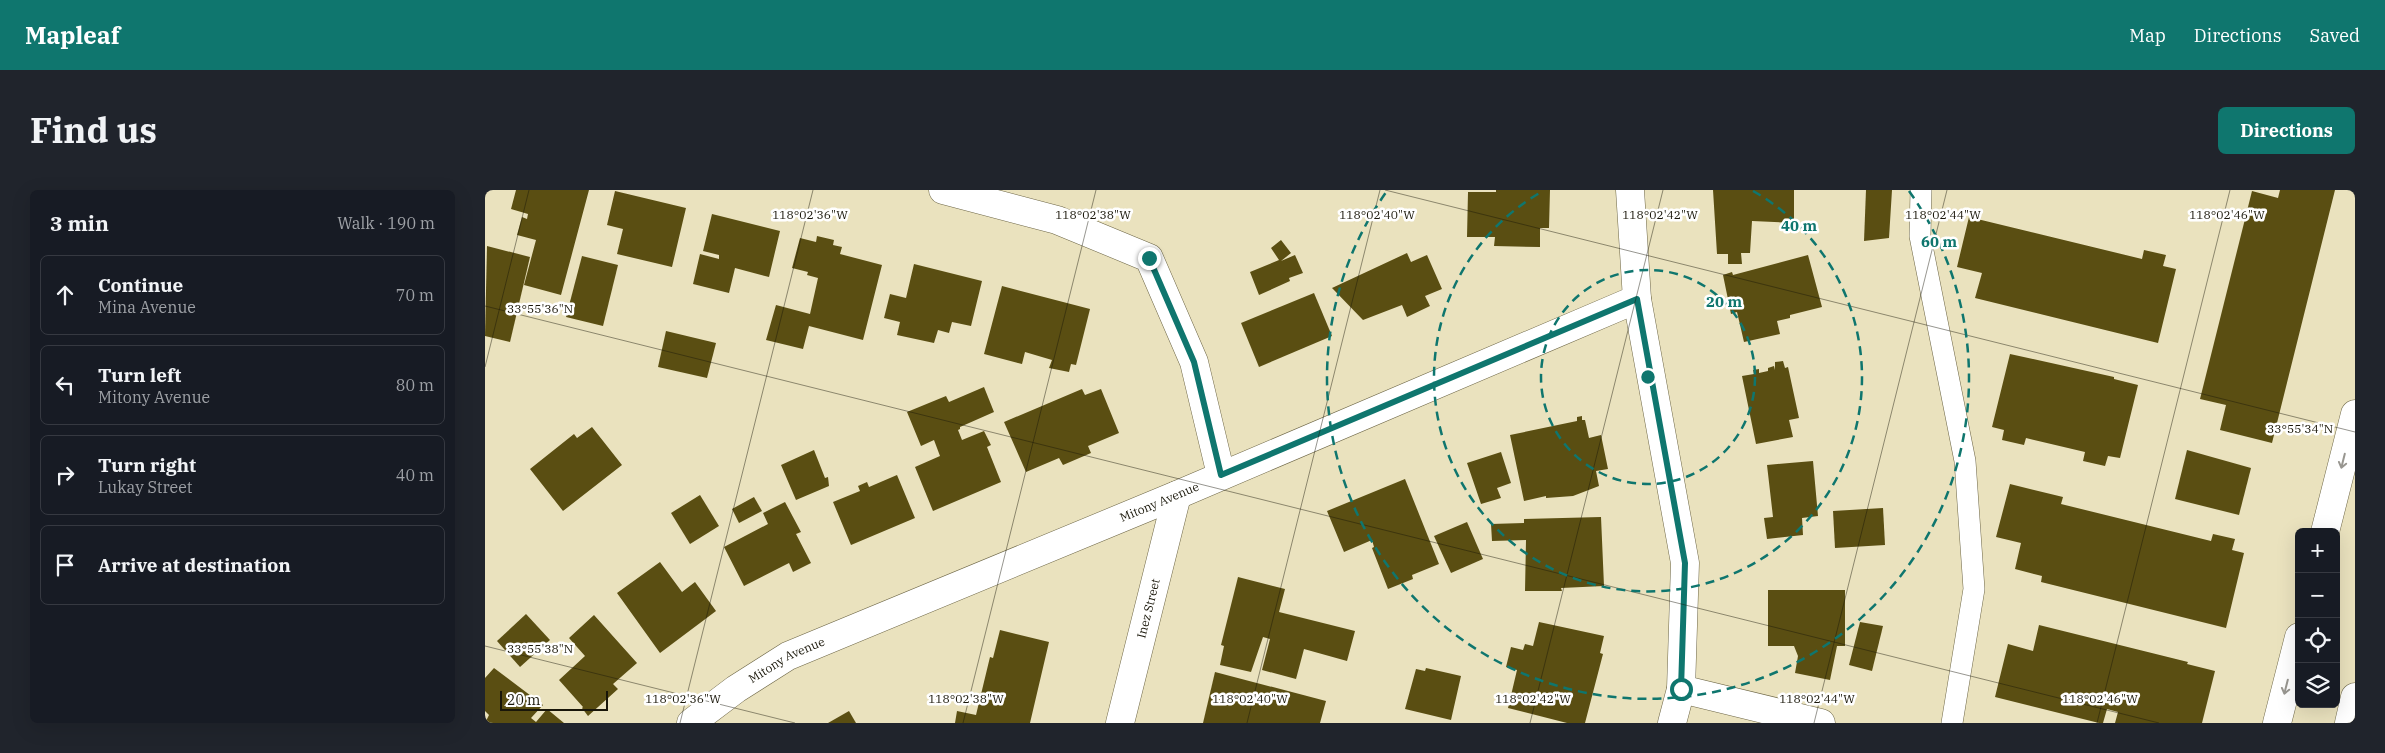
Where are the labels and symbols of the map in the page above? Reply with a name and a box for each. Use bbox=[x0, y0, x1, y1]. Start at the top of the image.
text: 118°02'36"W bbox=[772, 207, 848, 222]
text: 118°02'38"W bbox=[1055, 207, 1131, 222]
text: 118°02'40"W bbox=[1339, 207, 1415, 222]
text: 118°02'42"W bbox=[1622, 207, 1698, 222]
text: 118°02'44"W bbox=[1905, 207, 1981, 222]
text: 118°02'46"W bbox=[2189, 207, 2265, 222]
text: 40 m bbox=[1781, 216, 1817, 235]
text: 60 m bbox=[1921, 232, 1957, 251]
route end bbox=[1138, 247, 1161, 270]
text: 20 m bbox=[1706, 292, 1742, 311]
text: 33°55'36"N bbox=[507, 301, 573, 316]
centre of rings bbox=[1639, 368, 1657, 386]
text: 33°55'34"N bbox=[2267, 421, 2333, 436]
one-way arrow bbox=[2338, 452, 2347, 468]
street label: Mitony Avenue bbox=[1117, 479, 1201, 525]
street label: Inez Street bbox=[1133, 577, 1163, 640]
street label: Mitony Avenue bbox=[746, 634, 827, 686]
text: 33°55'38"N bbox=[507, 641, 573, 656]
route start bbox=[1670, 678, 1693, 701]
one-way arrow bbox=[2281, 678, 2290, 694]
scale bar bbox=[500, 688, 607, 711]
text: 118°02'36"W bbox=[645, 691, 721, 706]
text: 118°02'38"W bbox=[928, 691, 1004, 706]
text: 118°02'40"W bbox=[1212, 691, 1288, 706]
text: 118°02'42"W bbox=[1495, 691, 1571, 706]
text: 118°02'44"W bbox=[1779, 691, 1855, 706]
text: 118°02'46"W bbox=[2062, 691, 2138, 706]

